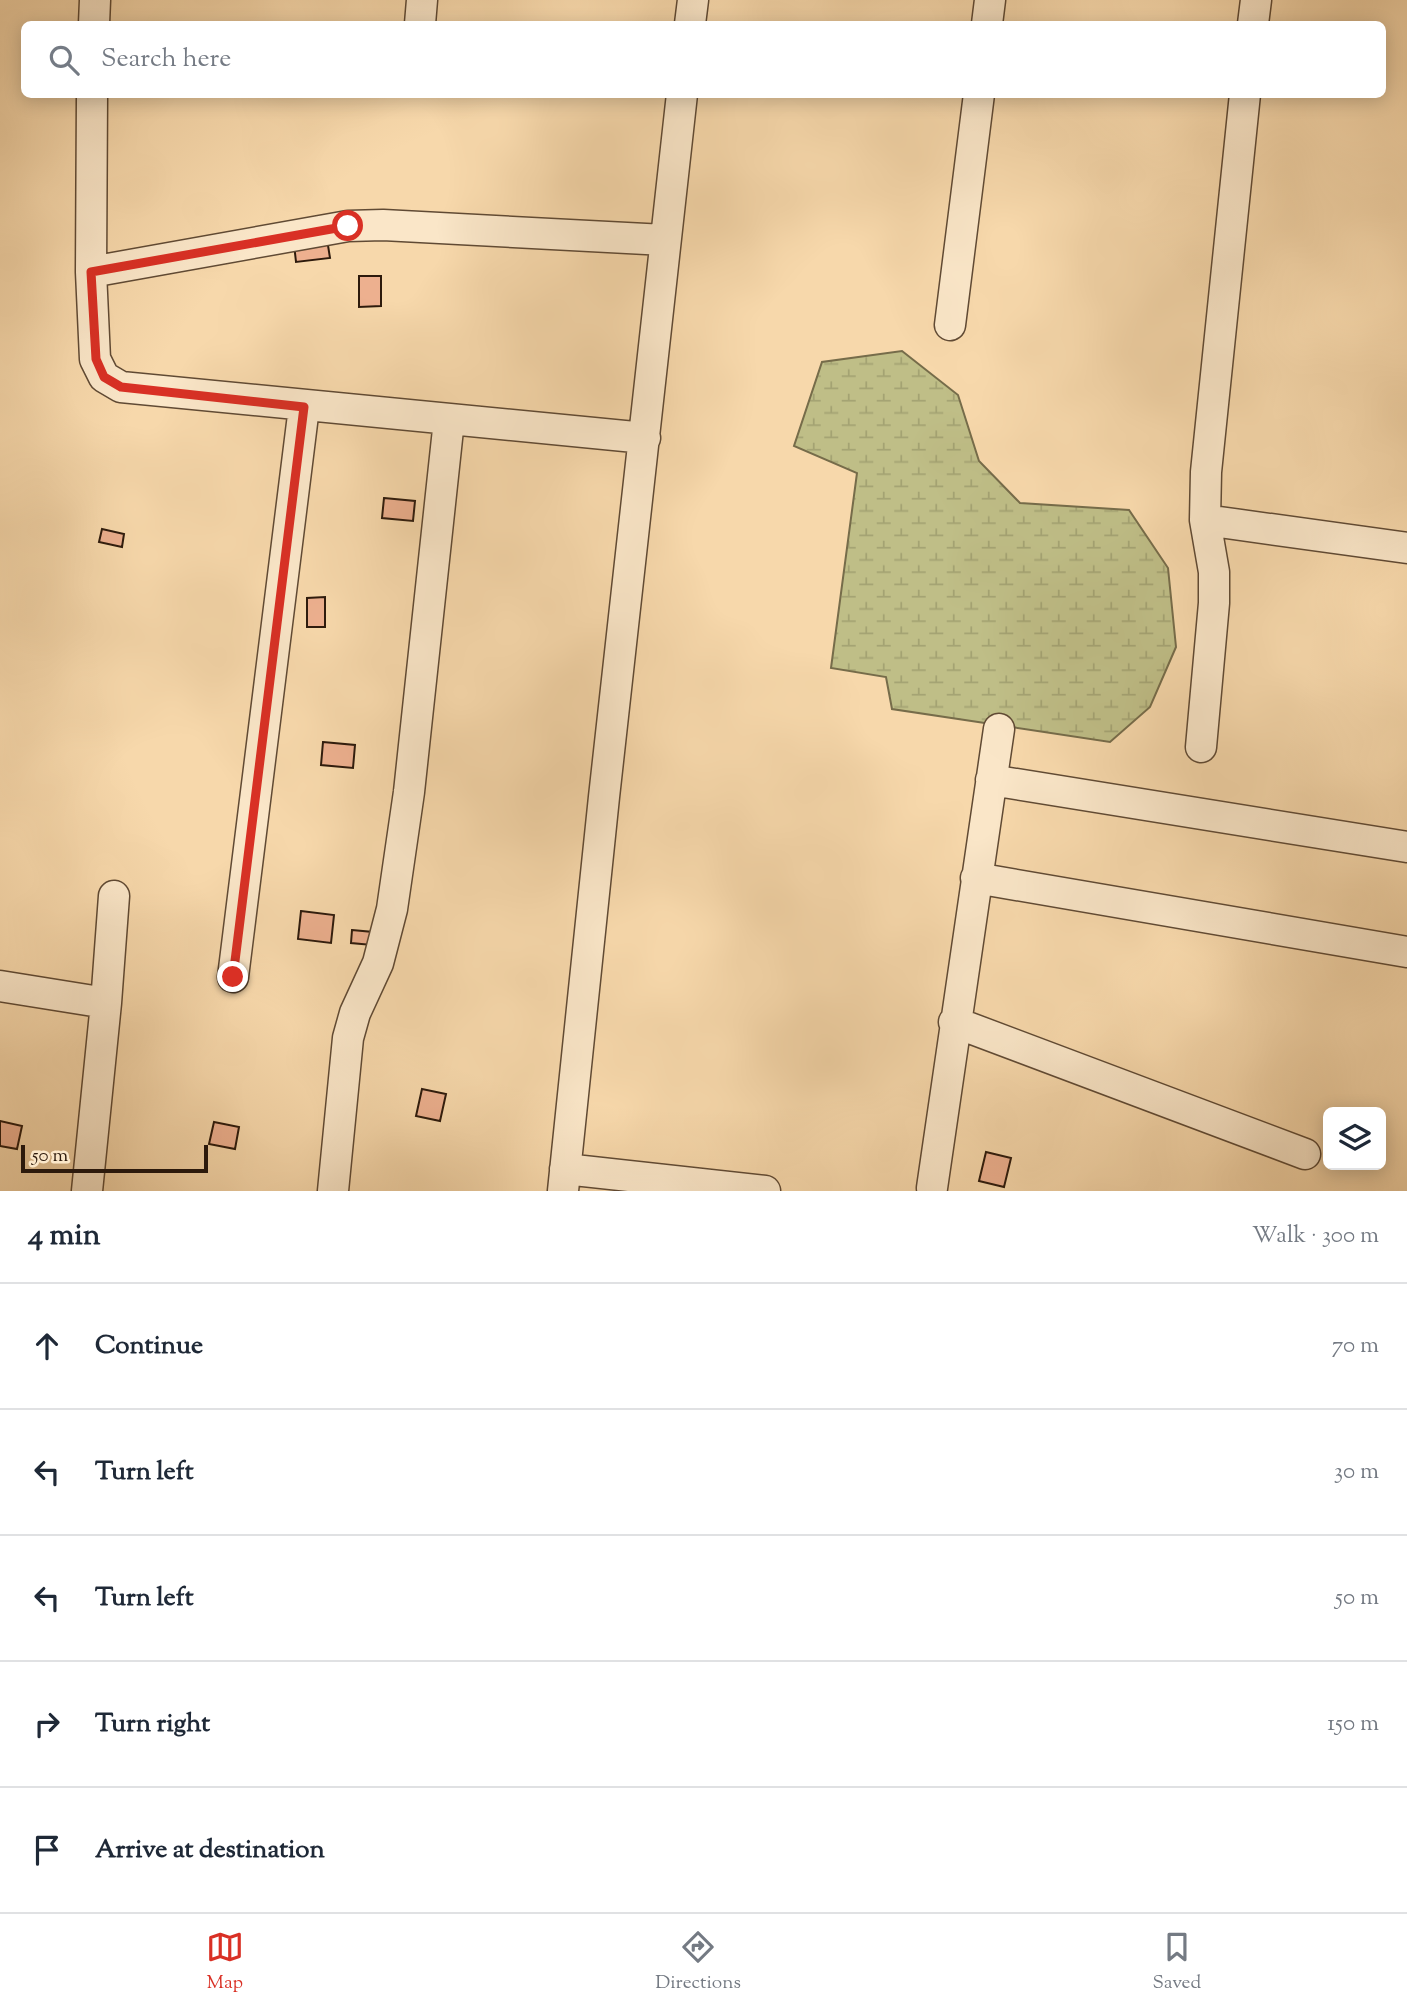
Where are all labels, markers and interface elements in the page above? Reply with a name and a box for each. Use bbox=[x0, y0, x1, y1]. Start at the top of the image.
search box bbox=[21, 21, 1386, 98]
icon: search bbox=[45, 41, 83, 79]
text: Search here bbox=[101, 41, 231, 78]
route start bbox=[332, 210, 363, 241]
route end bbox=[217, 961, 248, 992]
map controls bbox=[1323, 1107, 1386, 1170]
button: layers bbox=[1323, 1107, 1386, 1170]
scale bar bbox=[21, 1142, 208, 1174]
text: 50 m bbox=[32, 1143, 68, 1170]
text: 4 min bbox=[28, 1215, 101, 1258]
text: Walk · 300 m bbox=[1252, 1220, 1379, 1253]
icon: ahead bbox=[28, 1327, 66, 1365]
text: Continue bbox=[95, 1328, 203, 1365]
text: 70 m bbox=[1332, 1330, 1379, 1363]
icon: left bbox=[28, 1453, 66, 1491]
text: Turn left bbox=[95, 1454, 194, 1491]
text: 30 m bbox=[1334, 1456, 1379, 1489]
icon: left bbox=[28, 1579, 66, 1617]
text: Turn left bbox=[95, 1580, 194, 1617]
text: 50 m bbox=[1335, 1582, 1379, 1615]
icon: right bbox=[28, 1705, 66, 1743]
text: Turn right bbox=[95, 1706, 210, 1743]
text: 150 m bbox=[1327, 1708, 1379, 1741]
icon: arrive bbox=[28, 1831, 66, 1869]
text: Arrive at destination bbox=[95, 1832, 325, 1869]
tab: Map bbox=[206, 1928, 244, 1997]
tab: Directions bbox=[655, 1928, 741, 1997]
tab: Saved bbox=[1152, 1928, 1201, 1997]

